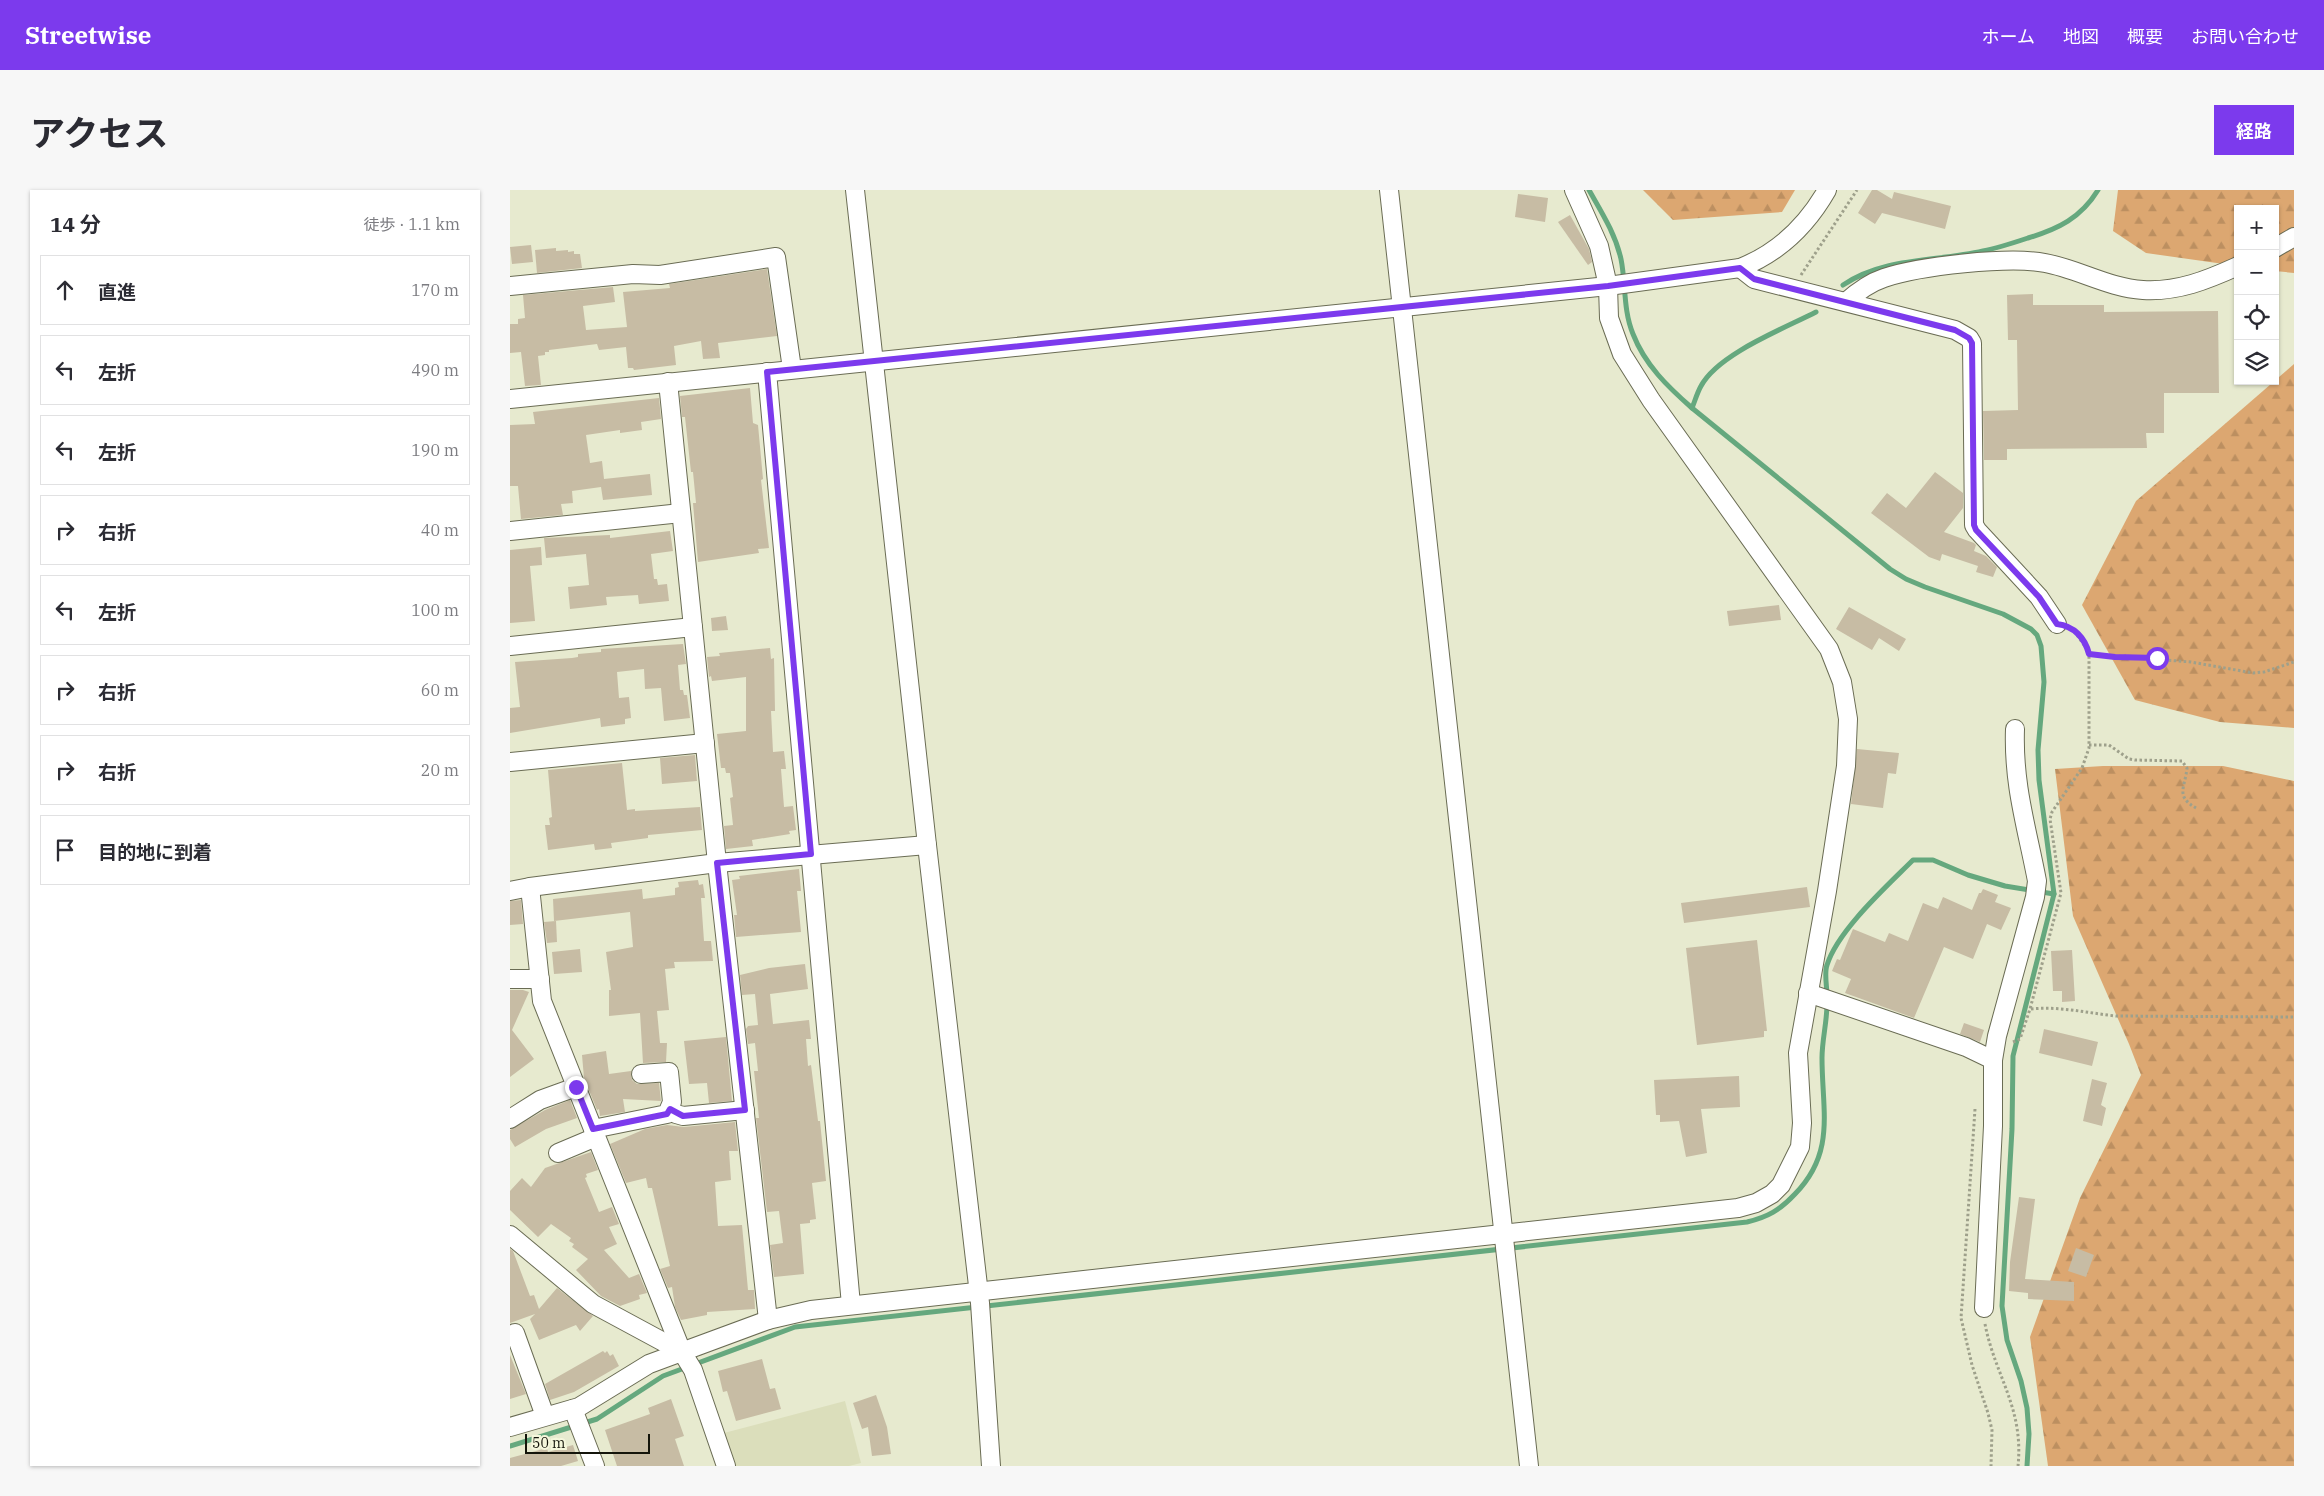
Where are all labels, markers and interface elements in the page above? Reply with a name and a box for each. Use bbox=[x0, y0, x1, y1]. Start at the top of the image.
text: Streetwise bbox=[25, 19, 151, 51]
text: ホーム bbox=[1982, 25, 2035, 48]
text: 地図 bbox=[2063, 25, 2099, 48]
text: 概要 bbox=[2127, 25, 2163, 48]
text: お問い合わせ bbox=[2191, 25, 2299, 48]
button: 経路 bbox=[2214, 105, 2294, 155]
text: アクセス bbox=[30, 110, 168, 156]
map controls bbox=[2234, 205, 2279, 385]
button: + bbox=[2234, 205, 2279, 250]
text: 14 分 bbox=[50, 210, 101, 238]
text: 徒歩 · 1.1 km bbox=[364, 214, 460, 234]
button: − bbox=[2234, 250, 2279, 295]
icon: ahead bbox=[51, 276, 79, 304]
text: 直進 bbox=[98, 280, 136, 304]
text: 170 m bbox=[411, 280, 459, 300]
button: locate bbox=[2234, 295, 2279, 340]
button: layers bbox=[2234, 340, 2279, 385]
icon: left bbox=[51, 356, 79, 384]
text: 左折 bbox=[98, 360, 136, 384]
text: 490 m bbox=[411, 360, 459, 380]
icon: left bbox=[51, 436, 79, 464]
text: 左折 bbox=[98, 440, 136, 464]
text: 190 m bbox=[411, 440, 459, 460]
icon: right bbox=[51, 516, 79, 544]
text: 右折 bbox=[98, 520, 136, 544]
text: 40 m bbox=[421, 520, 459, 540]
icon: left bbox=[51, 596, 79, 624]
text: 左折 bbox=[98, 600, 136, 624]
text: 100 m bbox=[411, 600, 459, 620]
route start bbox=[2146, 647, 2169, 670]
icon: right bbox=[51, 676, 79, 704]
text: 右折 bbox=[98, 680, 136, 704]
text: 60 m bbox=[421, 680, 459, 700]
icon: right bbox=[51, 756, 79, 784]
text: 右折 bbox=[98, 760, 136, 784]
text: 20 m bbox=[421, 760, 459, 780]
icon: arrive bbox=[51, 836, 79, 864]
text: 目的地に到着 bbox=[98, 840, 212, 864]
route end bbox=[565, 1076, 588, 1099]
scale bar bbox=[525, 1431, 650, 1454]
text: 50 m bbox=[532, 1434, 565, 1452]

